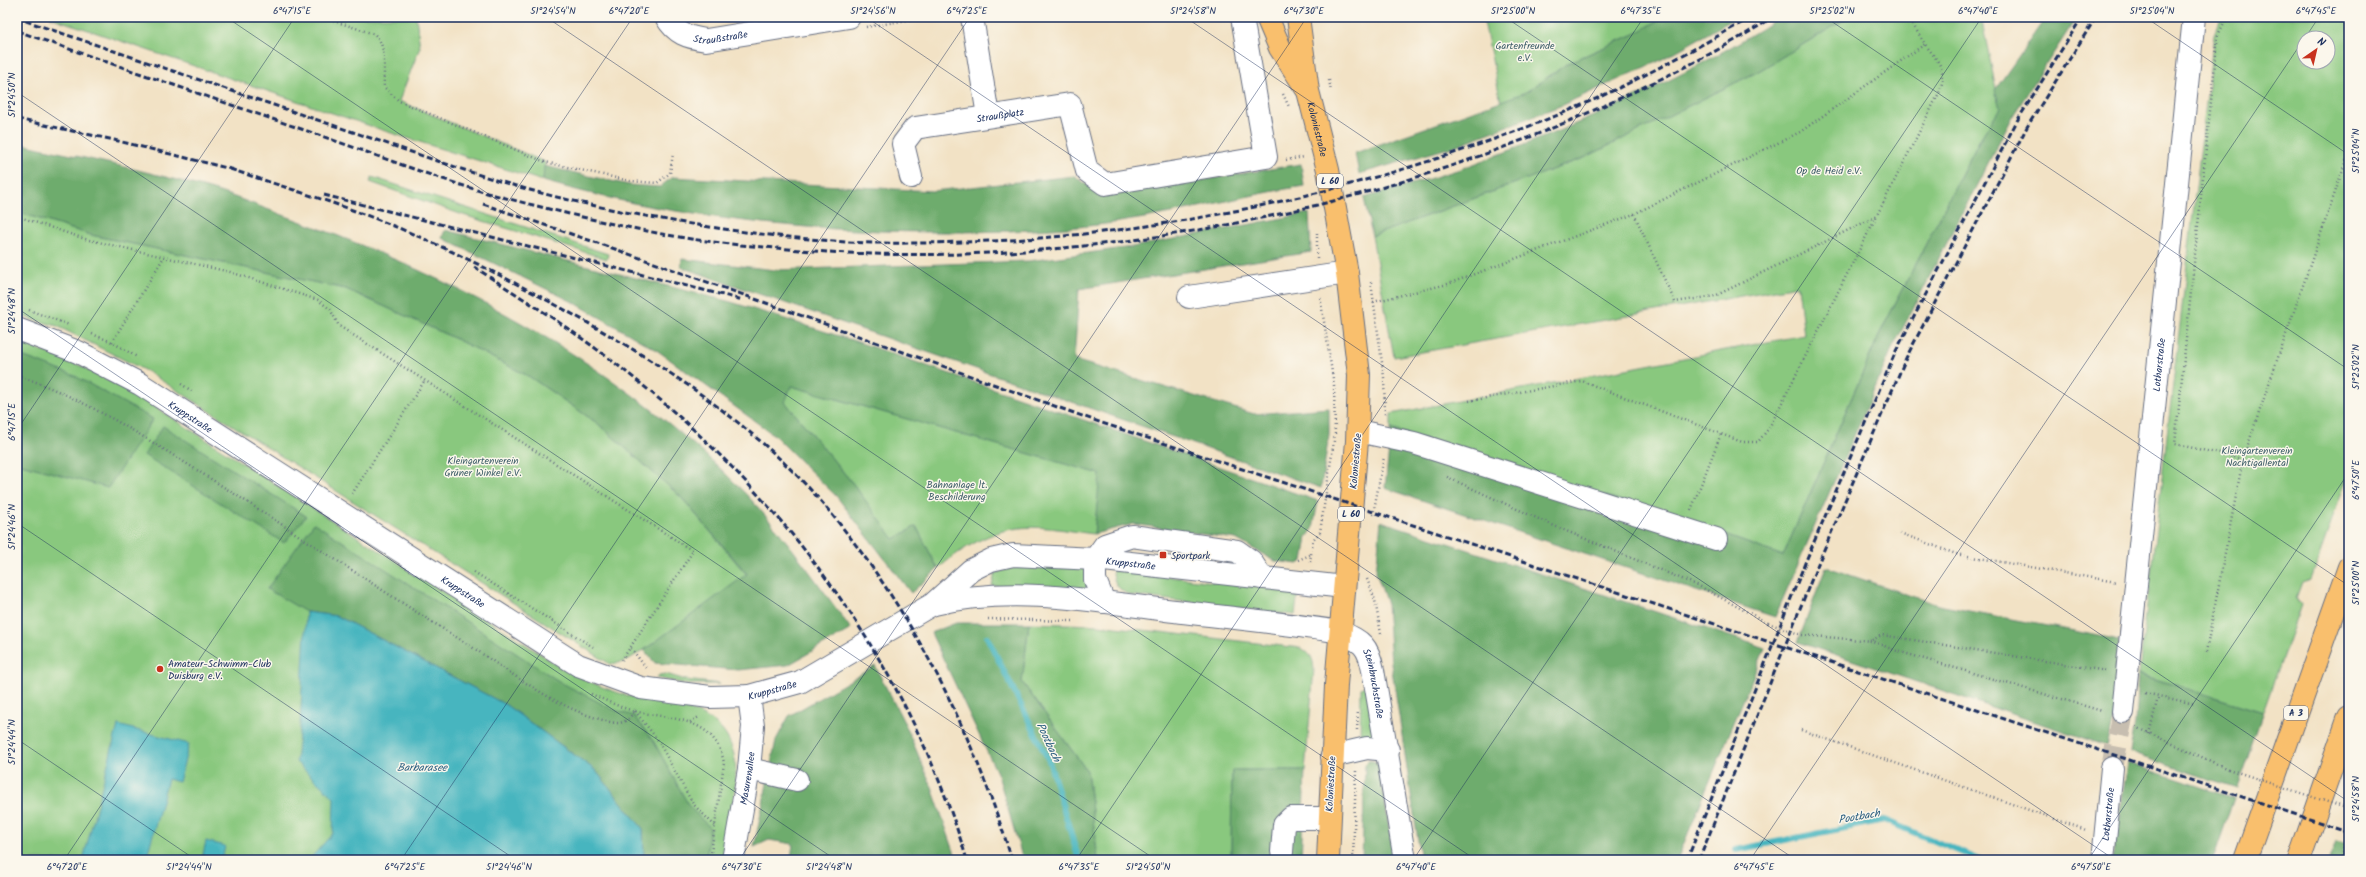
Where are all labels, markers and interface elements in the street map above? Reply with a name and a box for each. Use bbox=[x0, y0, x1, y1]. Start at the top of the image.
text: 6°47'15"E bbox=[273, 3, 312, 19]
text: 51°24'54"N bbox=[530, 3, 576, 19]
text: 6°47'20"E bbox=[609, 3, 650, 19]
text: 51°24'56"N bbox=[850, 3, 896, 19]
text: 6°47'25"E bbox=[947, 3, 989, 19]
text: 51°24'58"N bbox=[1170, 3, 1216, 19]
text: 6°47'30"E bbox=[1284, 3, 1325, 19]
text: 51°25'00"N bbox=[1491, 3, 1536, 19]
text: 6°47'35"E bbox=[1621, 3, 1663, 19]
text: 51°25'02"N bbox=[1809, 3, 1855, 19]
text: 6°47'40"E bbox=[1958, 3, 1999, 19]
text: 51°25'04"N bbox=[2129, 3, 2175, 19]
text: 6°47'45"E bbox=[2296, 3, 2337, 19]
street label: Straußstraße bbox=[692, 26, 749, 49]
north arrow bbox=[2296, 30, 2336, 70]
text: N bbox=[2313, 33, 2329, 52]
park label: Gartenfreunde e.V. bbox=[1495, 38, 1555, 66]
text: 51°24'50"N bbox=[4, 72, 20, 118]
street label: Koloniestraße bbox=[1302, 100, 1331, 159]
street label: Straußplatz bbox=[975, 104, 1026, 127]
text: 51°25'04"N bbox=[2348, 128, 2364, 174]
park label: Op de Heid e.V. bbox=[1796, 163, 1862, 179]
road number: L 60 bbox=[1317, 174, 1343, 188]
text: 51°24'48"N bbox=[4, 288, 20, 334]
street label: Lotharstraße bbox=[2149, 337, 2170, 392]
text: 51°25'02"N bbox=[2348, 344, 2364, 390]
street label: Kruppstraße bbox=[165, 397, 216, 438]
text: 6°47'15"E bbox=[4, 402, 20, 441]
street label: Koloniestraße bbox=[1346, 432, 1366, 490]
park label: Kleingartenverein Nachtigallental bbox=[2221, 443, 2293, 471]
park label: Kleingartenverein Grüner Winkel e.V. bbox=[444, 453, 522, 481]
text: 6°47'50"E bbox=[2348, 459, 2364, 500]
park label: Bahnanlage lt. Beschilderung bbox=[927, 477, 987, 505]
text: 51°24'46"N bbox=[4, 504, 20, 550]
road number: L 60 bbox=[1338, 507, 1364, 521]
place label: Sportpark bbox=[1171, 548, 1211, 564]
marker: Sportpark bbox=[1158, 550, 1168, 560]
street label: Kruppstraße bbox=[1105, 553, 1157, 575]
text: 51°25'00"N bbox=[2348, 560, 2364, 605]
street label: Kruppstraße bbox=[437, 572, 489, 613]
street label: Steinbruchstraße bbox=[1358, 646, 1388, 720]
place label: Amateur-Schwimm-Club Duisburg e.V. bbox=[168, 656, 272, 684]
marker: Amateur-Schwimm-Club Duisburg e.V. bbox=[155, 664, 165, 674]
street label: Kruppstraße bbox=[746, 676, 799, 705]
road number: A 3 bbox=[2284, 706, 2308, 720]
text: 51°24'44"N bbox=[4, 719, 20, 765]
water label: Pootbach bbox=[1031, 720, 1066, 766]
street label: Masurenallee bbox=[736, 751, 760, 806]
street label: Koloniestraße bbox=[1322, 755, 1340, 812]
water label: Barbarasee bbox=[397, 759, 448, 777]
text: 51°24'58"N bbox=[2348, 776, 2364, 822]
street label: Lotharstraße bbox=[2098, 786, 2119, 842]
water label: Pootbach bbox=[1837, 804, 1882, 829]
text: 6°47'20"E bbox=[47, 859, 88, 875]
text: 51°24'44"N bbox=[166, 859, 212, 875]
text: 6°47'25"E bbox=[385, 859, 427, 875]
text: 51°24'46"N bbox=[486, 859, 532, 875]
text: 6°47'30"E bbox=[722, 859, 763, 875]
text: 51°24'48"N bbox=[806, 859, 852, 875]
text: 6°47'35"E bbox=[1059, 859, 1101, 875]
text: 51°24'50"N bbox=[1125, 859, 1171, 875]
text: 6°47'40"E bbox=[1396, 859, 1437, 875]
text: 6°47'45"E bbox=[1734, 859, 1775, 875]
text: 6°47'50"E bbox=[2071, 859, 2112, 875]

